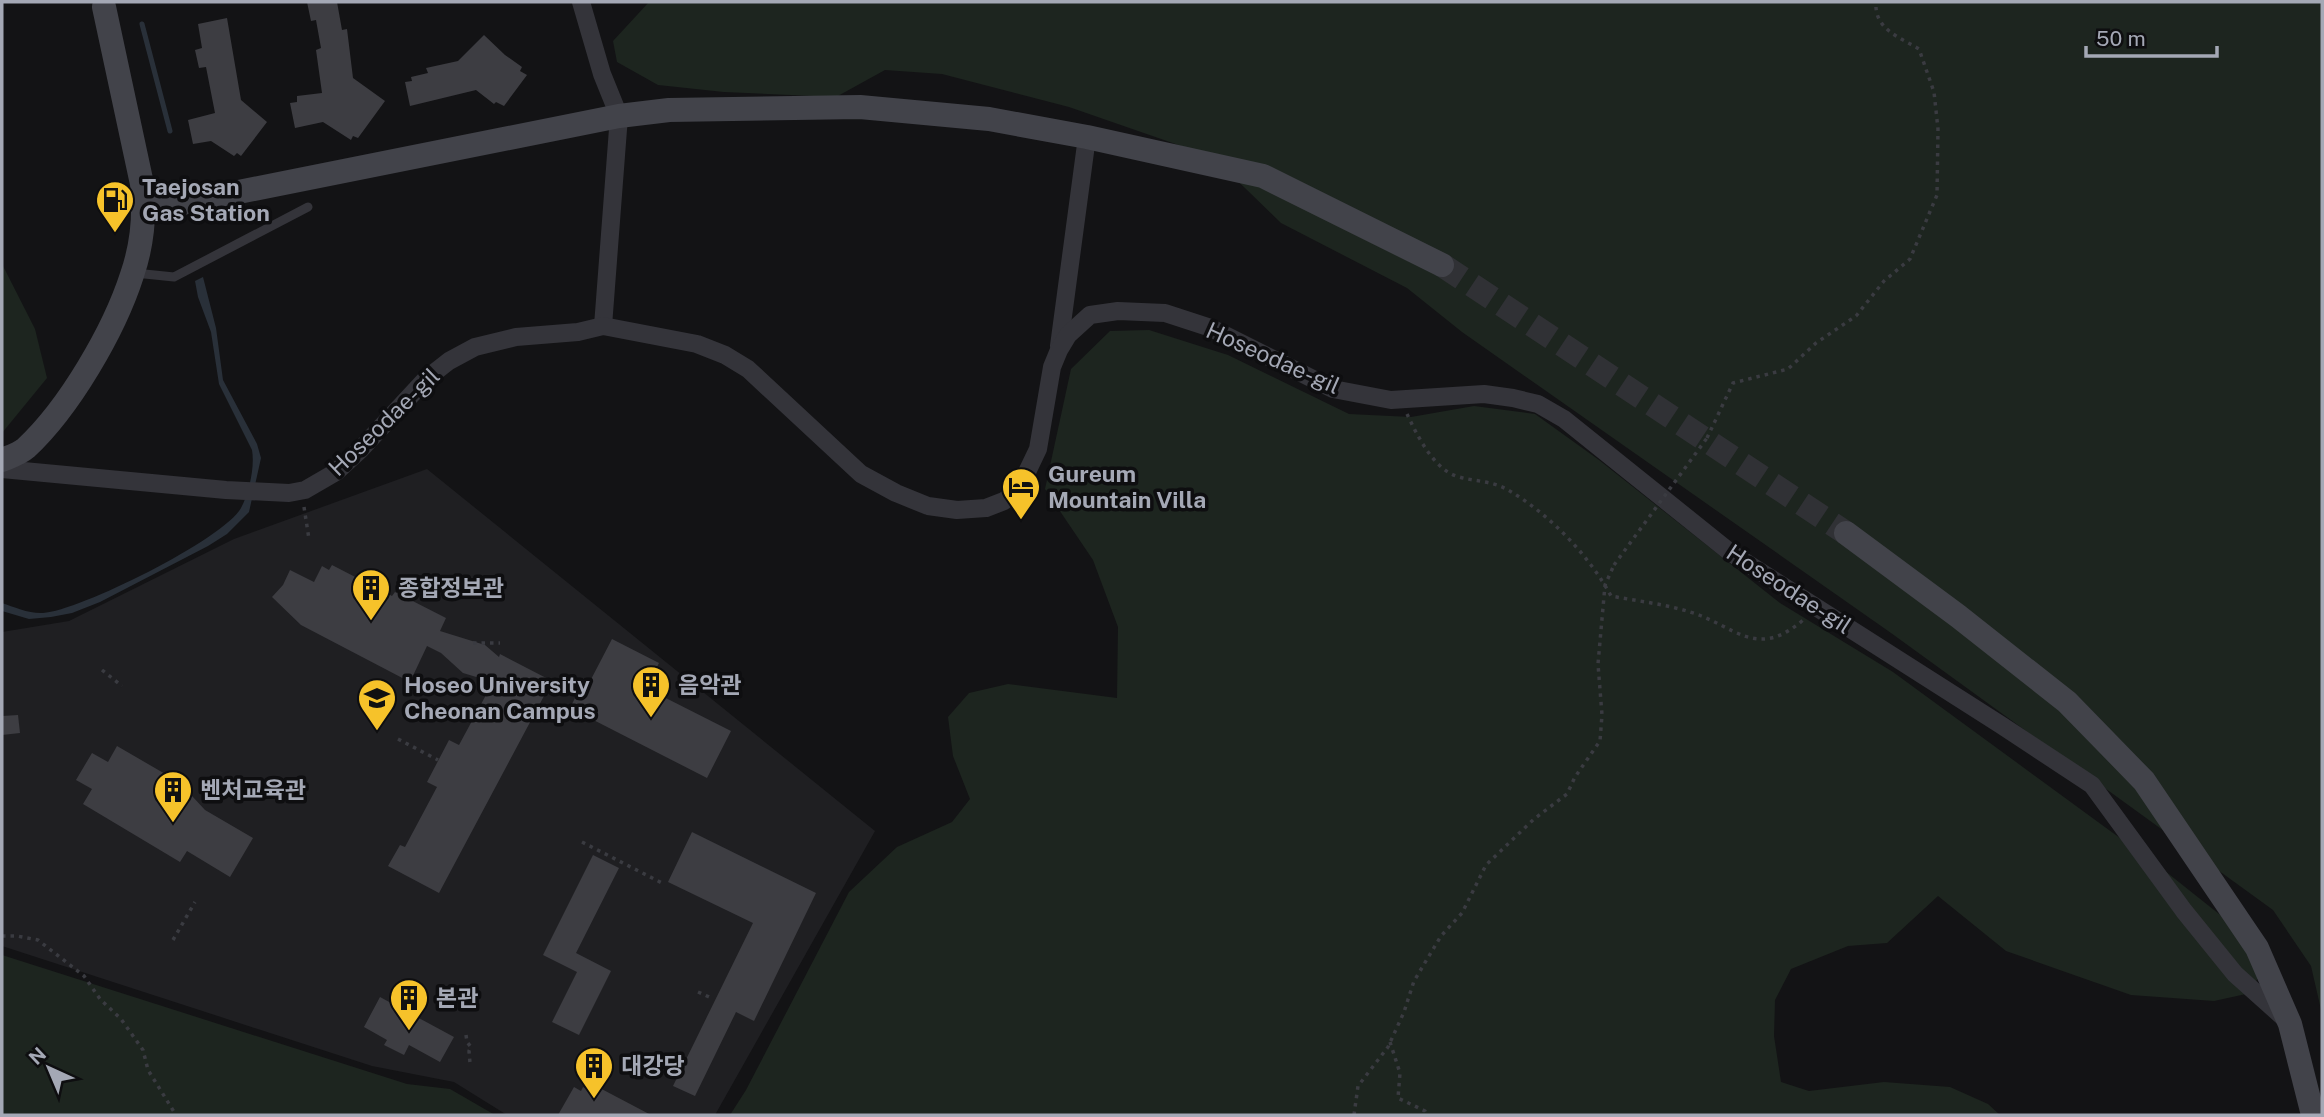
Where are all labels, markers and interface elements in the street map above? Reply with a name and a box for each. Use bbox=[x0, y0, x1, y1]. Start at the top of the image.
scale bar bbox=[2086, 14, 2217, 58]
text: 50 m bbox=[2096, 26, 2146, 51]
place label: Taejosan Gas Station bbox=[142, 173, 270, 226]
fuel station icon: Taejosan Gas Station bbox=[94, 179, 136, 234]
street label: Hoseodae-gil bbox=[1202, 316, 1344, 399]
street label: Hoseodae-gil bbox=[323, 362, 445, 481]
place label: Gureum Mountain Villa bbox=[1048, 460, 1206, 513]
hotel icon: Gureum Mountain Villa bbox=[1000, 466, 1042, 521]
street label: Hoseodae-gil bbox=[1722, 538, 1857, 639]
building icon: 종합정보관 bbox=[350, 567, 392, 622]
place label: 종합정보관 bbox=[398, 574, 504, 601]
building icon: 음악관 bbox=[630, 664, 672, 719]
place label: Hoseo University Cheonan Campus bbox=[404, 671, 596, 724]
place label: 음악관 bbox=[678, 671, 741, 698]
school or university icon: Hoseo University Cheonan Campus bbox=[356, 677, 398, 732]
building icon: 벤처교육관 bbox=[152, 769, 194, 824]
place label: 벤처교육관 bbox=[200, 776, 306, 803]
building icon: 본관 bbox=[388, 977, 430, 1032]
place label: 본관 bbox=[436, 984, 478, 1011]
north arrow bbox=[14, 1033, 84, 1103]
text: N bbox=[24, 1043, 50, 1069]
building icon: 대강당 bbox=[573, 1045, 615, 1100]
place label: 대강당 bbox=[621, 1052, 684, 1079]

